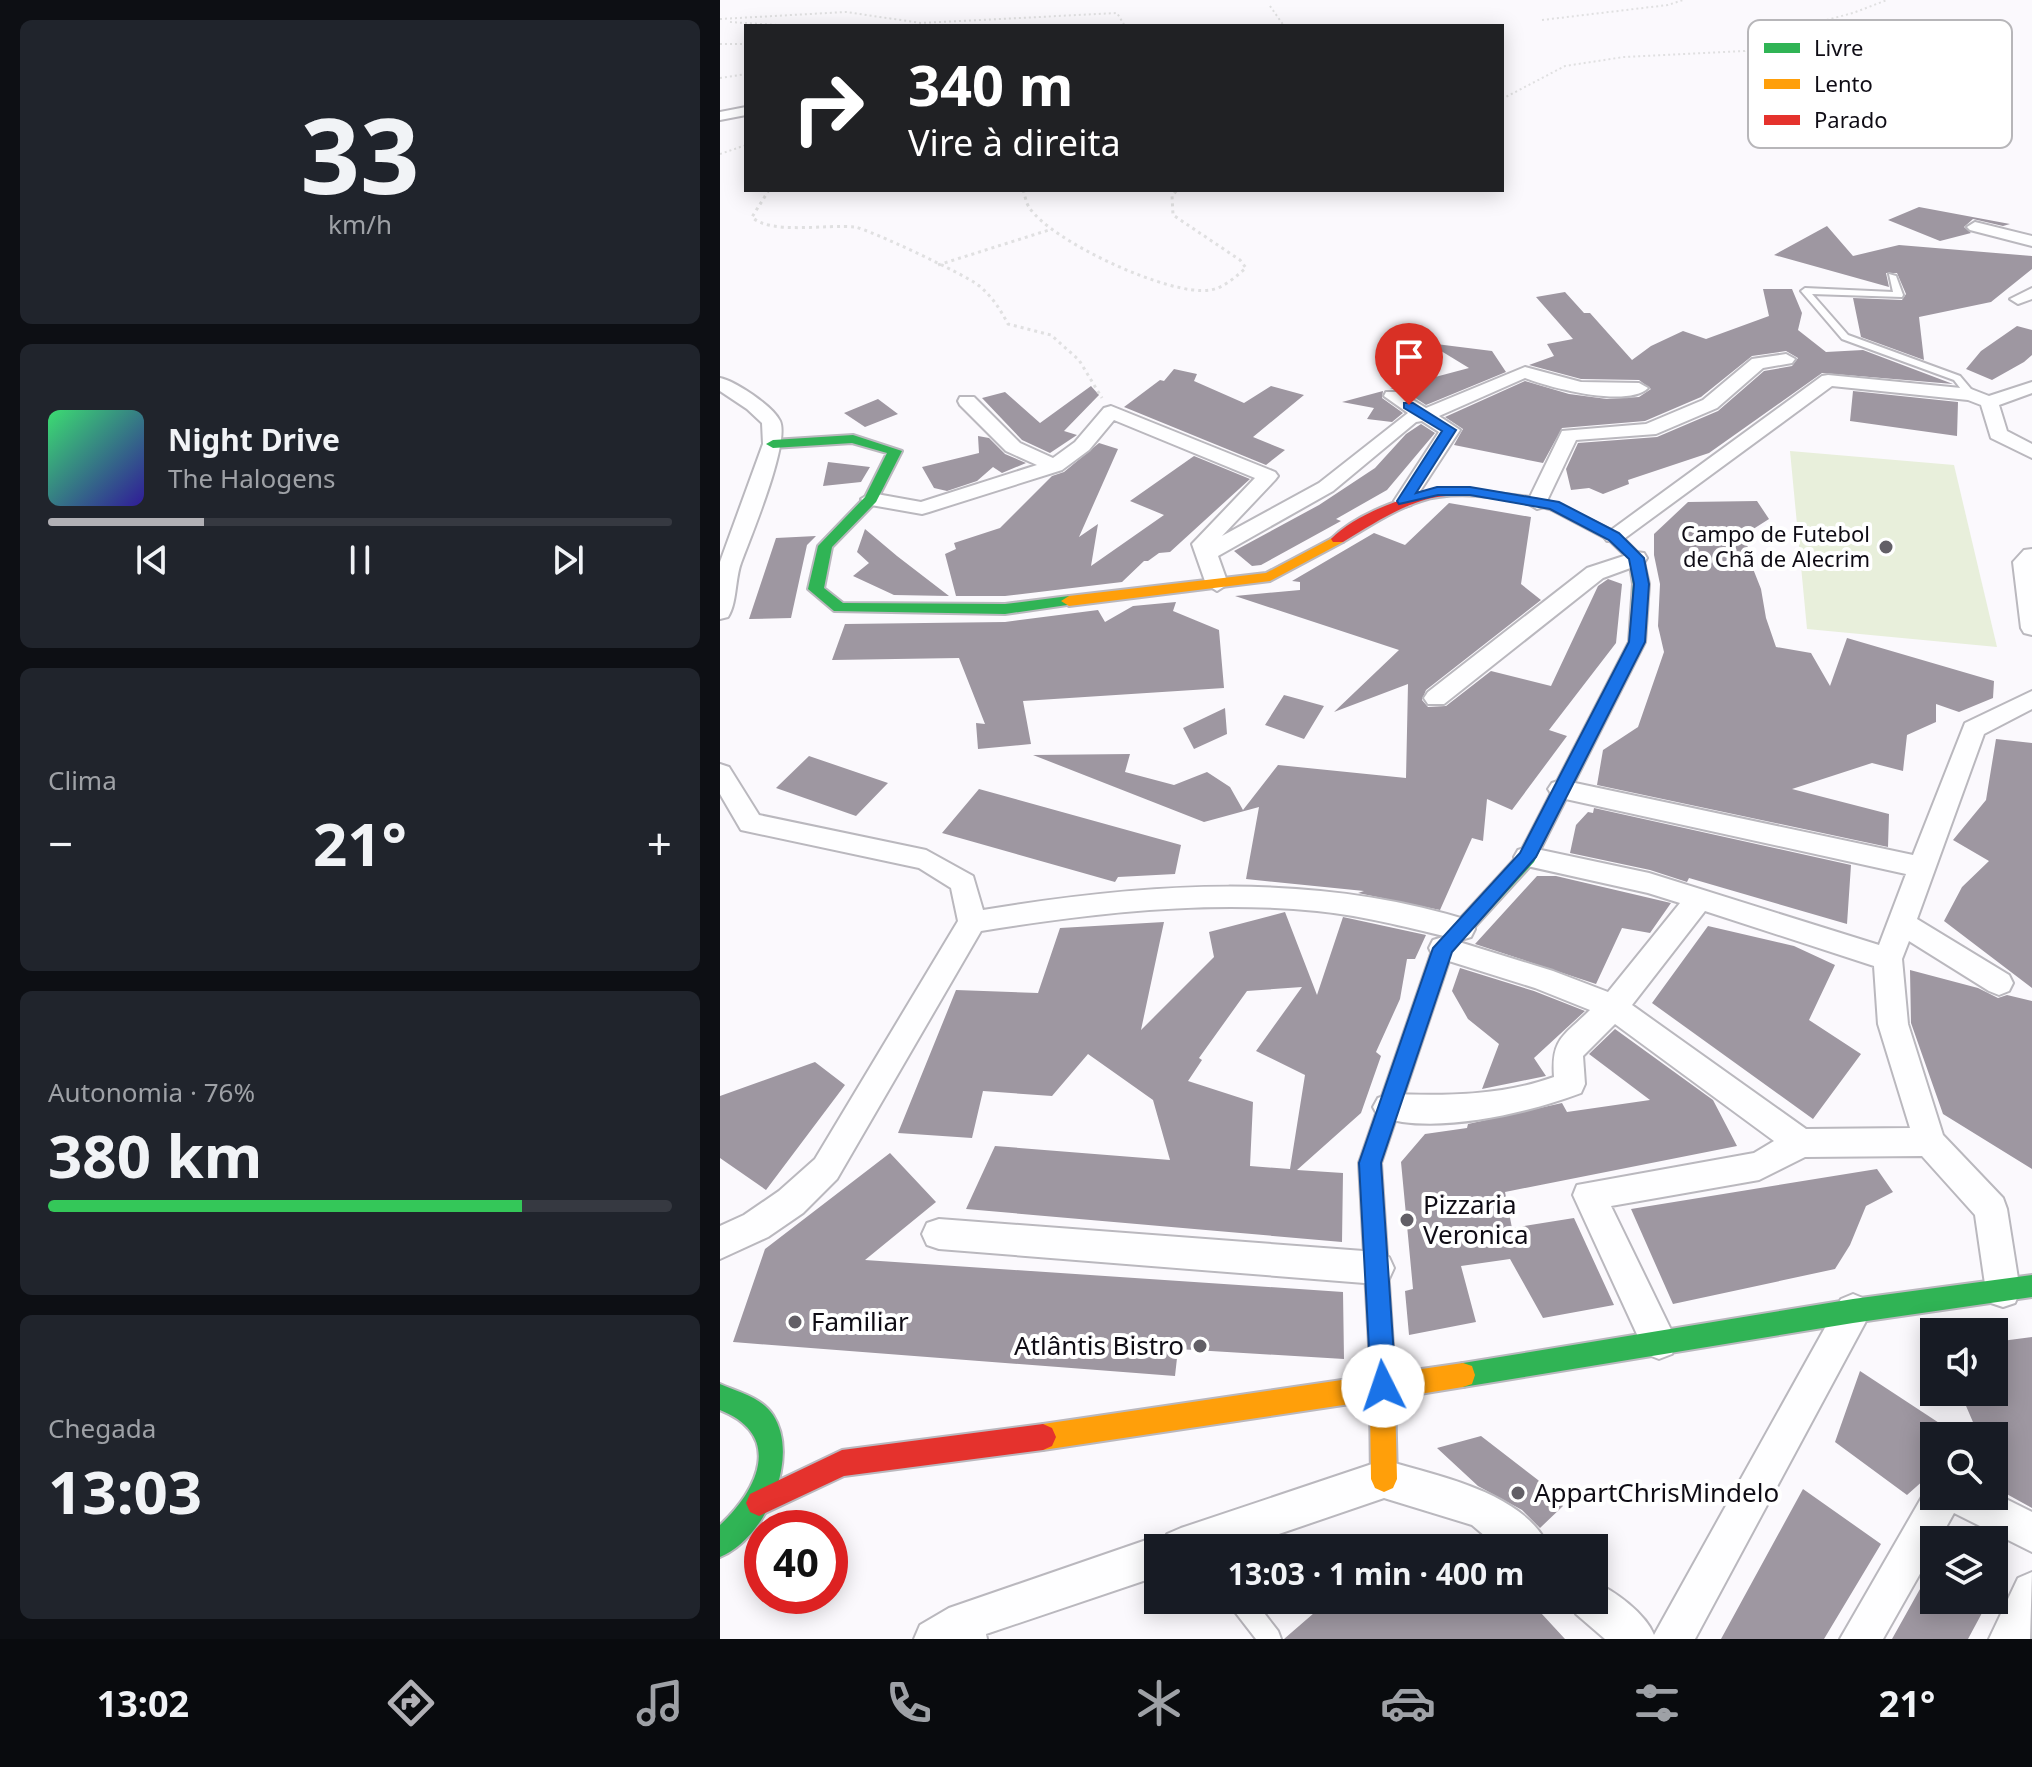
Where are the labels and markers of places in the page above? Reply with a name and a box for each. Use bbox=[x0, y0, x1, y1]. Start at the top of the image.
pin bbox=[1375, 323, 1443, 405]
place label: Campo de Futebol de Chã de Alecrim bbox=[1681, 518, 1870, 573]
marker: Campo de Futebol de Chã de Alecrim bbox=[1877, 538, 1895, 556]
place label: Pizzaria Veronica bbox=[1423, 1186, 1529, 1252]
marker: Pizzaria Veronica bbox=[1398, 1211, 1416, 1229]
place label: Familiar bbox=[811, 1303, 909, 1339]
marker: Familiar bbox=[786, 1313, 804, 1331]
place label: Atlântis Bistro bbox=[1014, 1327, 1184, 1363]
marker: Atlântis Bistro bbox=[1191, 1337, 1209, 1355]
place label: AppartChrisMindelo bbox=[1534, 1474, 1779, 1510]
marker: AppartChrisMindelo bbox=[1509, 1484, 1527, 1502]

